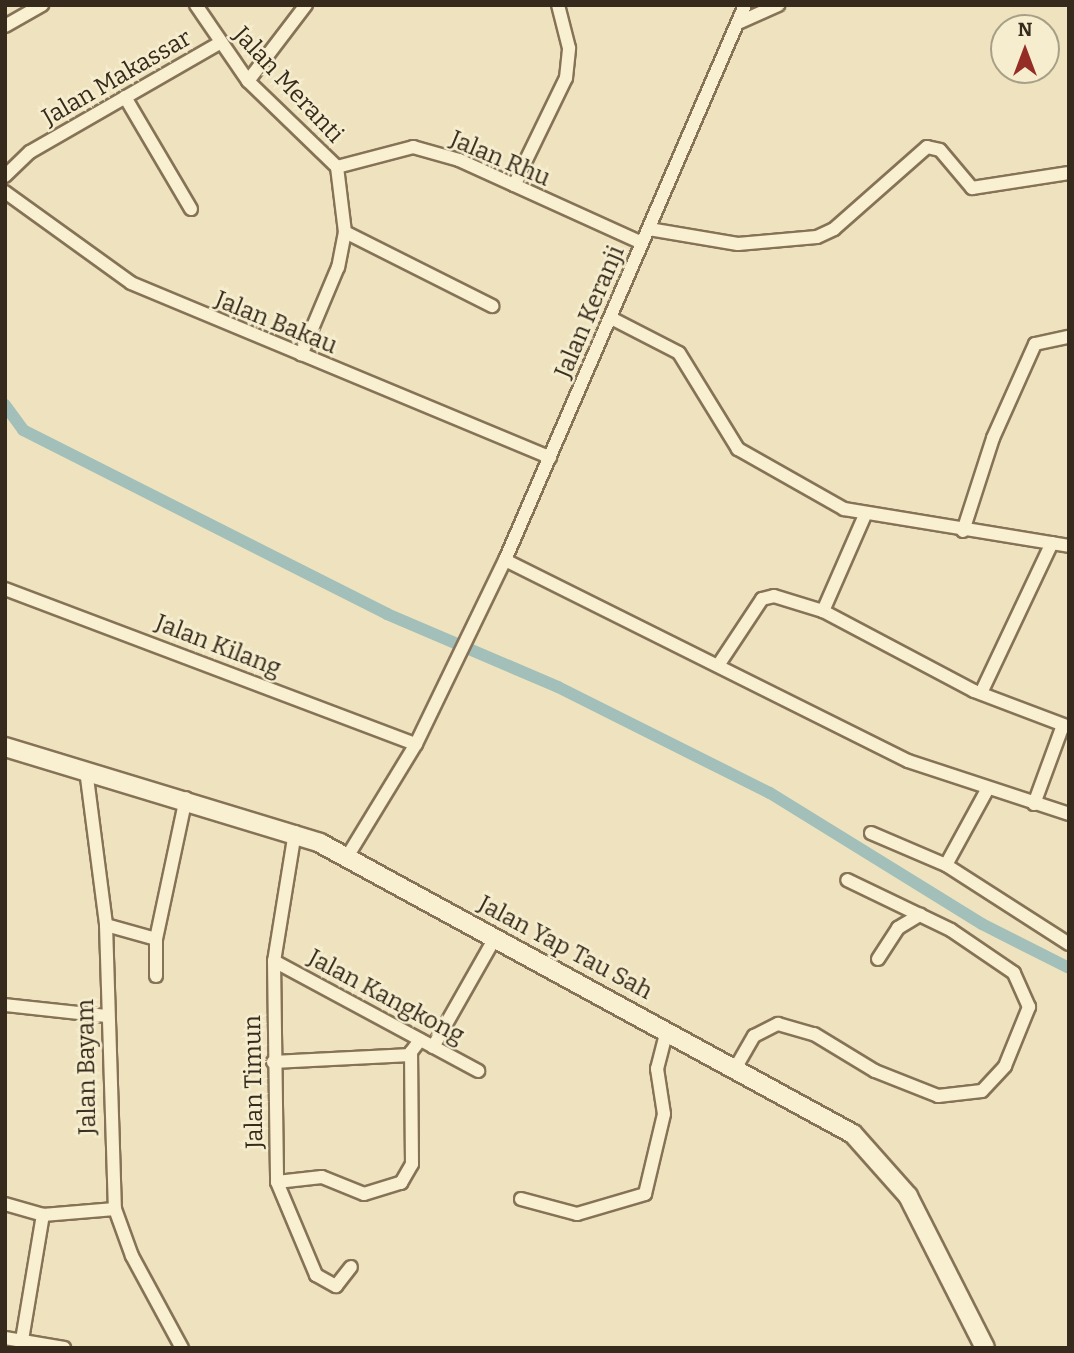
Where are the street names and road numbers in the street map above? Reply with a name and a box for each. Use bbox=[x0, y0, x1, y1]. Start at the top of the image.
street label: Jalan Meranti bbox=[227, 21, 349, 149]
street label: Jalan Makassar bbox=[37, 24, 197, 132]
street label: Jalan Rhu bbox=[446, 125, 554, 193]
street label: Jalan Keranji bbox=[549, 241, 631, 383]
street label: Jalan Bakau bbox=[211, 285, 341, 361]
street label: Jalan Kilang bbox=[151, 609, 285, 683]
street label: Jalan Yap Tau Sah bbox=[473, 890, 657, 1006]
street label: Jalan Kangkong bbox=[303, 944, 469, 1050]
street label: Jalan Bayam bbox=[71, 999, 103, 1135]
street label: Jalan Timun bbox=[238, 1015, 270, 1149]

